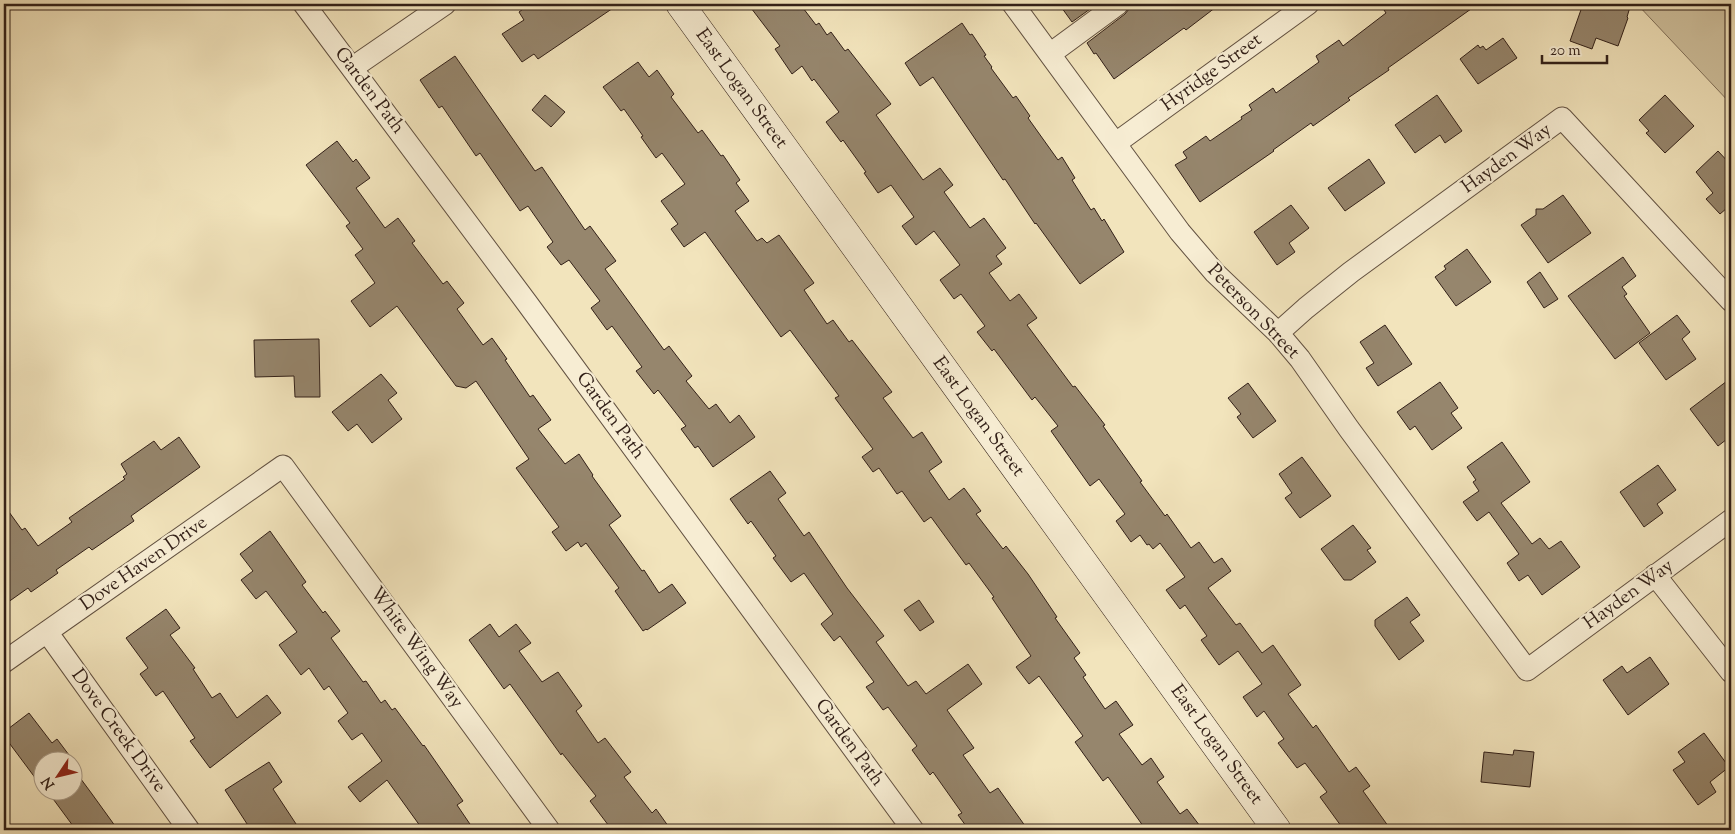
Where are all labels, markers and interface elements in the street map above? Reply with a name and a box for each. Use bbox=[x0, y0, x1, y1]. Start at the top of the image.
street label: East Logan Street bbox=[688, 23, 794, 155]
street label: Hyridge Street bbox=[1156, 27, 1268, 119]
scale bar bbox=[1542, 32, 1608, 64]
text: 20 m bbox=[1550, 41, 1581, 62]
street label: Garden Path bbox=[327, 42, 411, 140]
street label: Hayden Way bbox=[1456, 117, 1558, 201]
street label: Peterson Street bbox=[1200, 258, 1306, 366]
street label: East Logan Street bbox=[925, 351, 1031, 483]
street label: Garden Path bbox=[569, 367, 651, 465]
street label: Dove Haven Drive bbox=[75, 510, 213, 618]
street label: Hayden Way bbox=[1578, 553, 1680, 637]
street label: White Wing Way bbox=[363, 582, 470, 715]
street label: Dove Creek Drive bbox=[64, 664, 172, 799]
street label: East Logan Street bbox=[1163, 679, 1269, 811]
street label: Garden Path bbox=[808, 694, 890, 792]
north arrow bbox=[32, 752, 82, 802]
text: N bbox=[38, 772, 60, 793]

